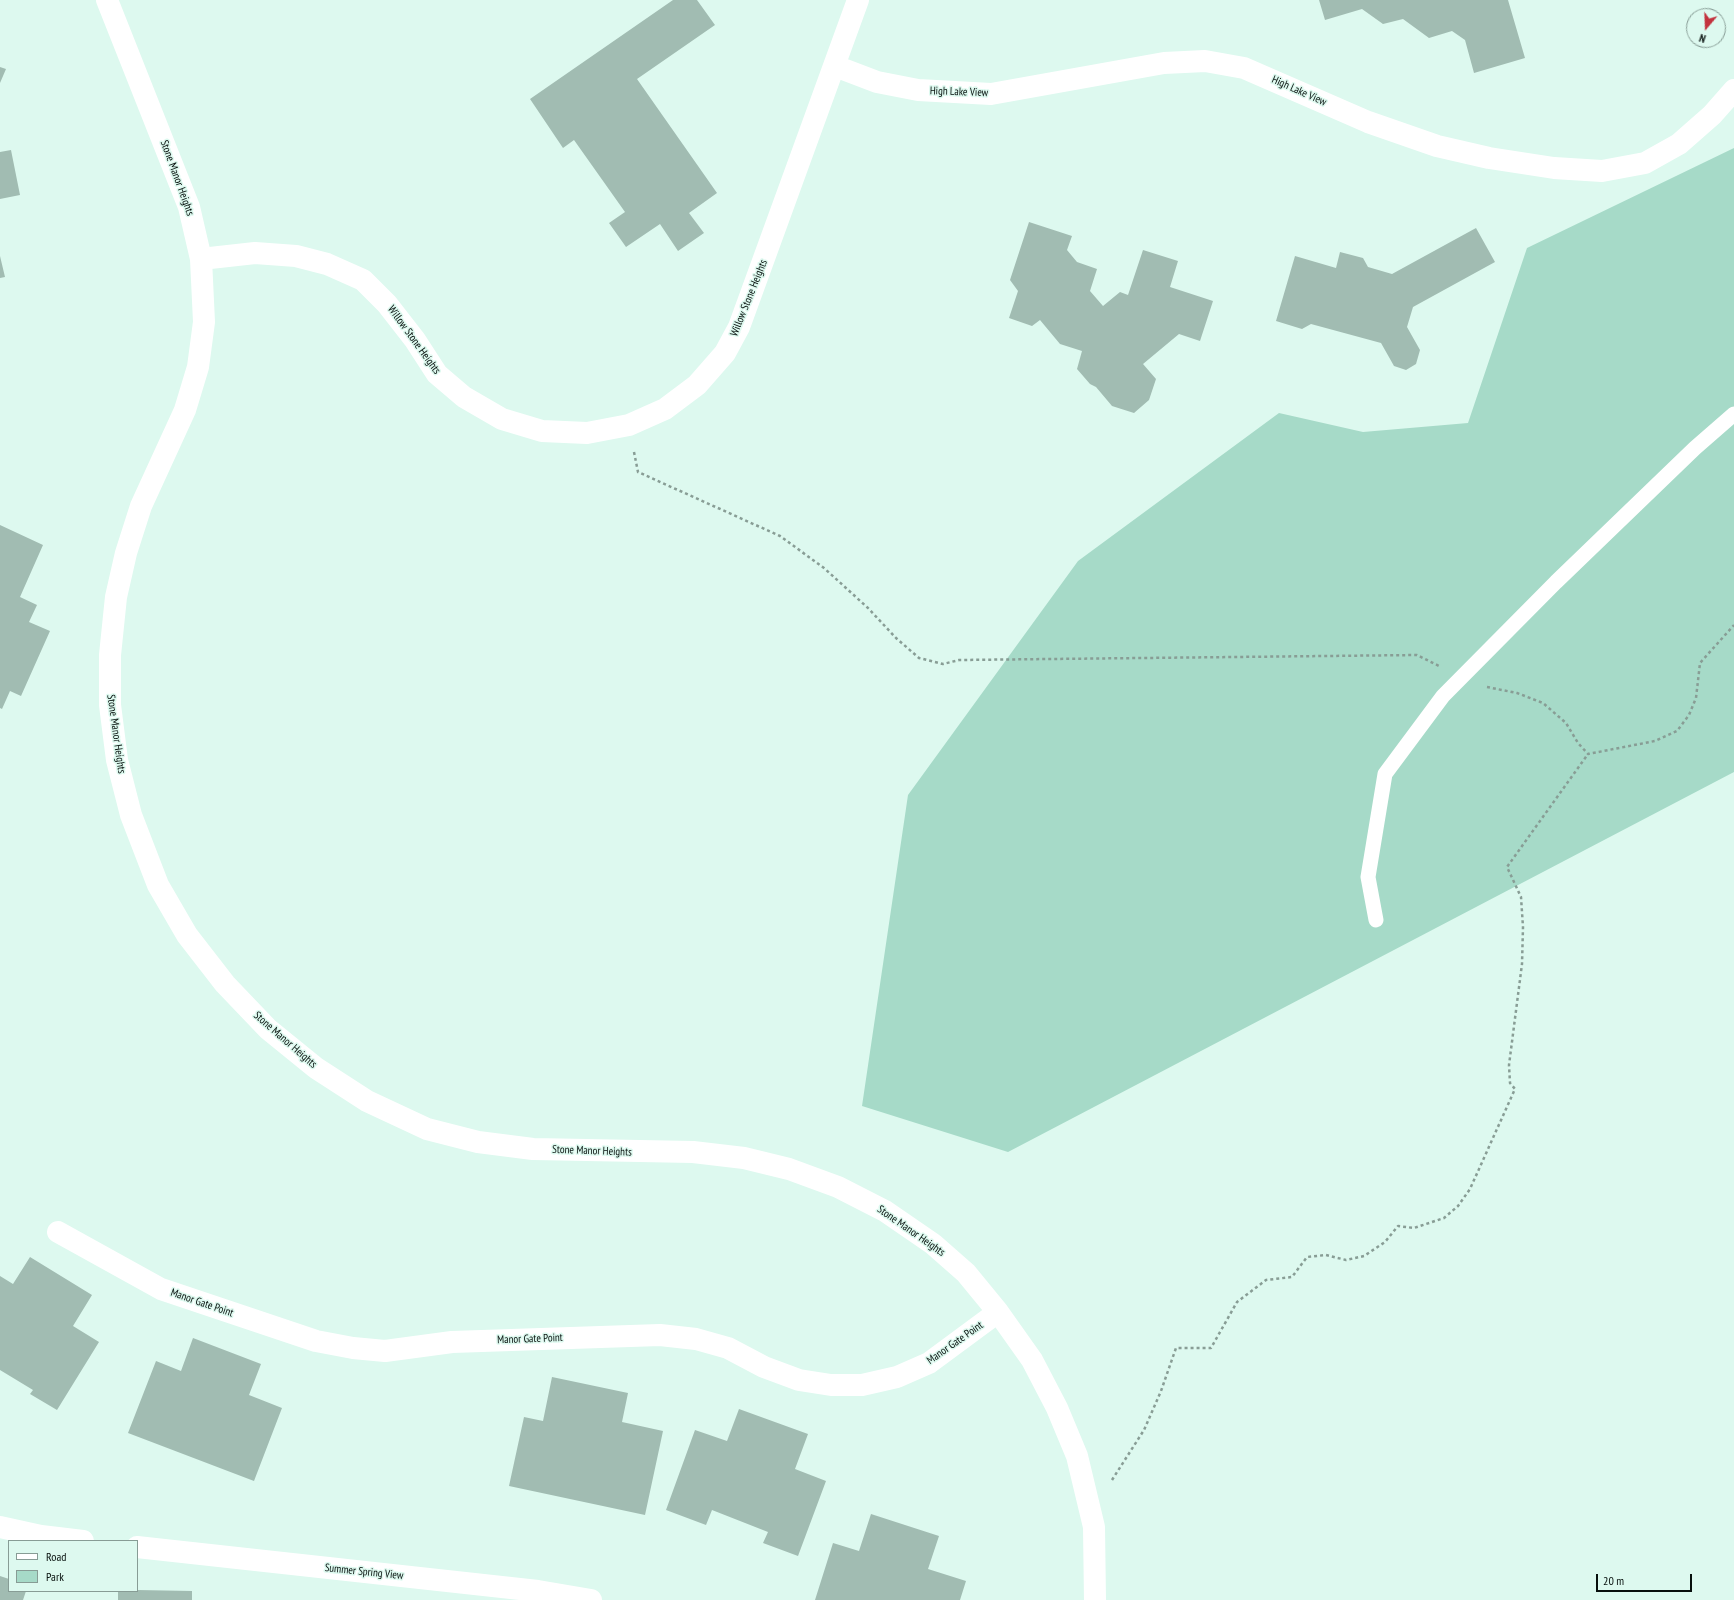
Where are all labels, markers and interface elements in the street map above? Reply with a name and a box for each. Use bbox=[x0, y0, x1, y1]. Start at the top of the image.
north arrow bbox=[1686, 8, 1726, 48]
text: N bbox=[1697, 31, 1708, 46]
street label: High Lake View bbox=[1270, 73, 1328, 109]
street label: High Lake View bbox=[930, 84, 988, 100]
street label: Stone Manor Heights bbox=[157, 138, 197, 218]
street label: Willow Stone Heights bbox=[728, 258, 770, 338]
street label: Willow Stone Heights bbox=[385, 303, 443, 377]
street label: Stone Manor Heights bbox=[104, 694, 128, 774]
street label: Stone Manor Heights bbox=[251, 1009, 319, 1071]
street label: Stone Manor Heights bbox=[552, 1143, 632, 1159]
street label: Stone Manor Heights bbox=[875, 1203, 947, 1259]
street label: Manor Gate Point bbox=[169, 1286, 235, 1320]
street label: Manor Gate Point bbox=[924, 1319, 986, 1367]
street label: Manor Gate Point bbox=[497, 1331, 563, 1347]
legend bbox=[8, 1540, 138, 1592]
text: Road bbox=[46, 1549, 66, 1564]
street label: Summer Spring View bbox=[324, 1561, 404, 1583]
scale bar bbox=[1598, 1566, 1694, 1592]
text: Park bbox=[46, 1569, 64, 1584]
text: 20 m bbox=[1603, 1573, 1624, 1588]

